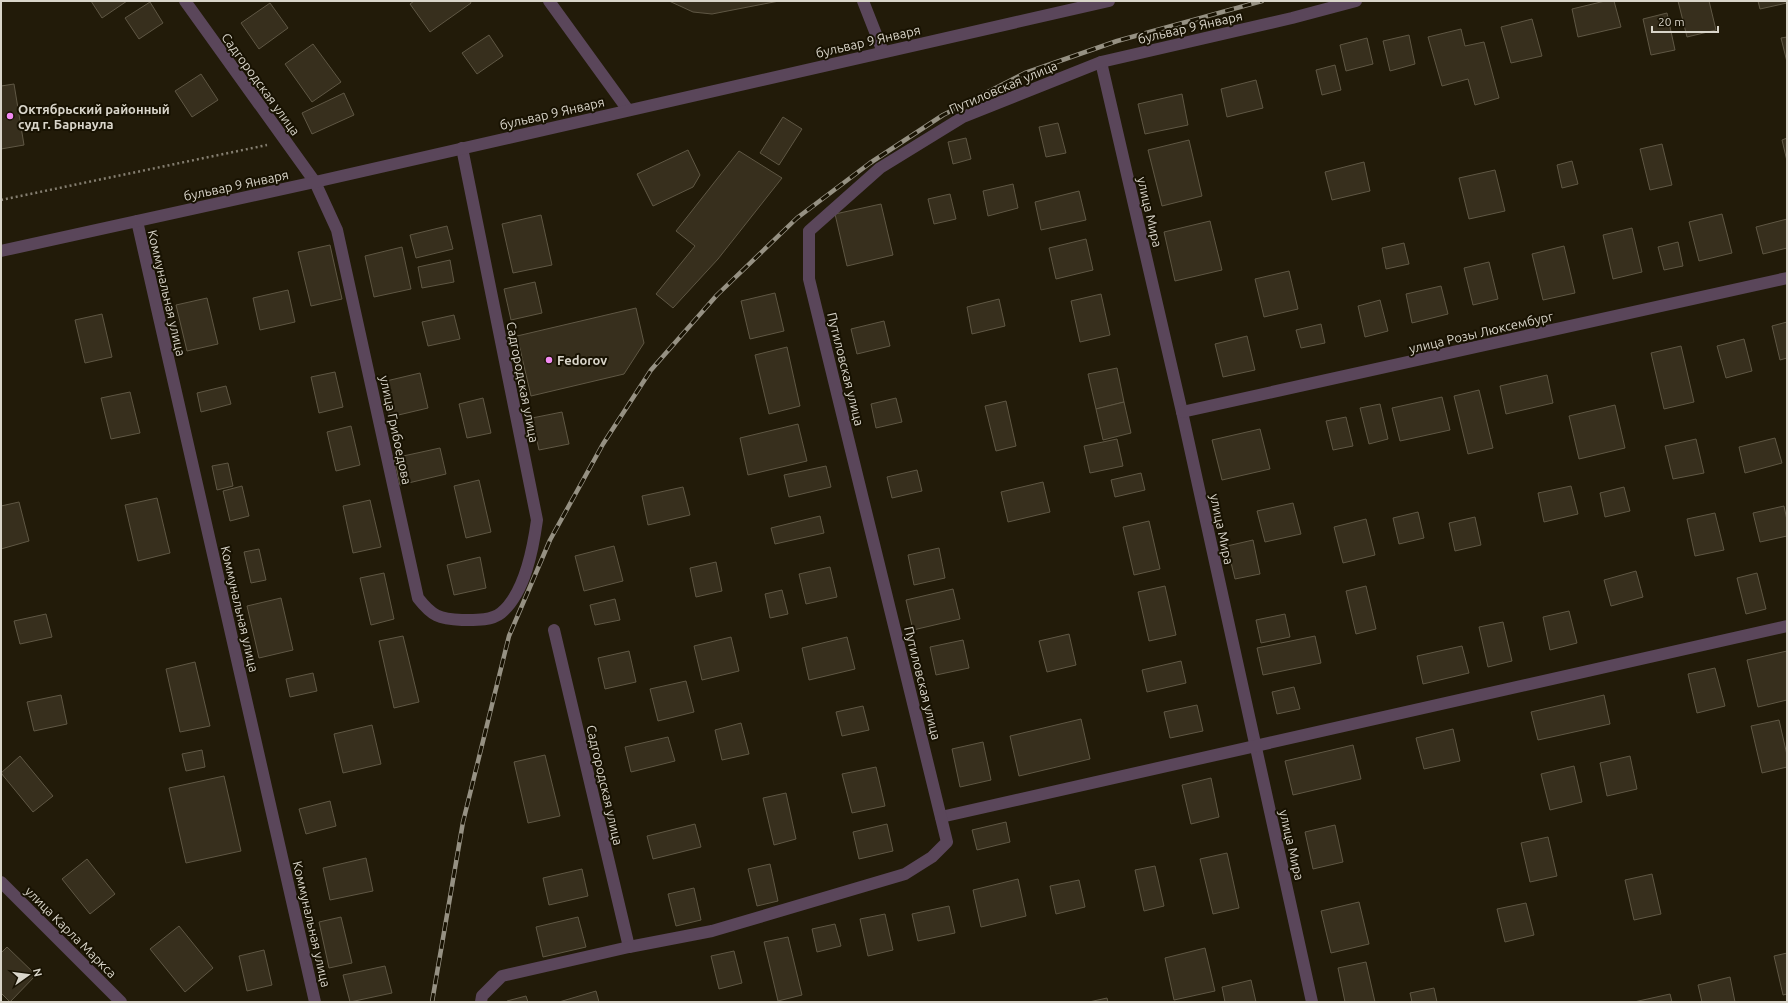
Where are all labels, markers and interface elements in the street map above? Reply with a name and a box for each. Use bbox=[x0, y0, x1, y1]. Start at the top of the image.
street label: бульвар 9 Января bbox=[1136, 8, 1244, 46]
scale bar bbox=[1652, 8, 1718, 34]
text: 20 m bbox=[1658, 15, 1685, 28]
street label: бульвар 9 Января bbox=[814, 22, 922, 60]
street label: Садгородская улица bbox=[219, 30, 303, 138]
street label: Путиловская улица bbox=[947, 58, 1059, 116]
street label: бульвар 9 Января bbox=[498, 94, 606, 132]
place label: Октябрьский районный суд г. Барнаула bbox=[18, 102, 170, 131]
marker: Октябрьский районный суд г. Барнаула bbox=[5, 111, 15, 121]
street label: бульвар 9 Января bbox=[182, 167, 290, 203]
street label: улица Мира bbox=[1135, 175, 1165, 249]
street label: Коммунальная улица bbox=[146, 229, 188, 357]
street label: улица Розы Люксембург bbox=[1407, 308, 1555, 355]
street label: Путиловская улица bbox=[825, 311, 867, 427]
street label: Садгородская улица bbox=[504, 320, 542, 444]
place label: Fedorov bbox=[557, 353, 607, 367]
marker: Fedorov bbox=[544, 355, 554, 365]
street label: улица Грибоедова bbox=[378, 374, 414, 486]
street label: улица Мира bbox=[1208, 492, 1236, 566]
street label: Коммунальная улица bbox=[219, 545, 261, 673]
street label: Путиловская улица bbox=[902, 625, 944, 741]
street label: Садгородская улица bbox=[584, 724, 626, 846]
street label: улица Мира bbox=[1277, 808, 1307, 882]
street label: Коммунальная улица bbox=[291, 860, 333, 988]
street label: улица Карла Маркса bbox=[23, 884, 119, 980]
north arrow bbox=[8, 955, 48, 995]
text: N bbox=[31, 967, 45, 978]

